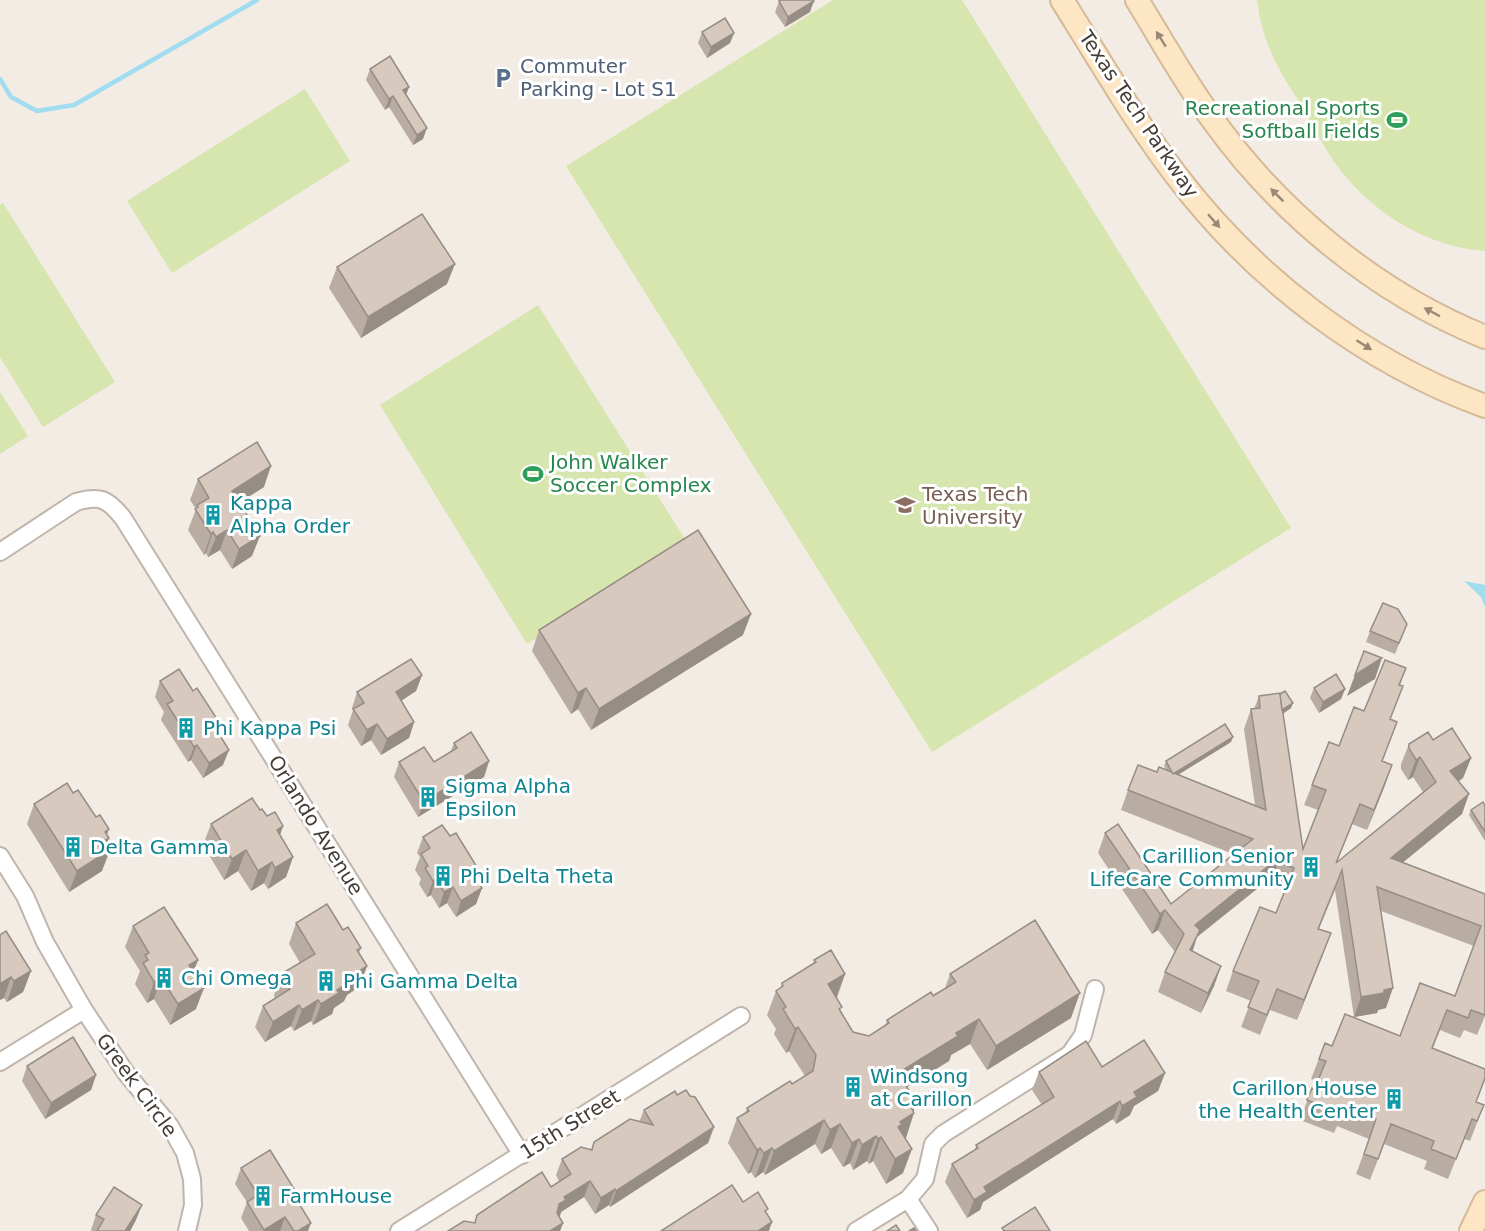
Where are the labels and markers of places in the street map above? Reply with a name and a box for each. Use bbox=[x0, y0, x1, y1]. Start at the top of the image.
place label: Commuter Parking - Lot S1 bbox=[520, 54, 677, 101]
parking icon: Commuter Parking - Lot S1 bbox=[491, 66, 515, 90]
place label: Recreational Sports Softball Fields bbox=[1185, 96, 1380, 143]
sports icon: Recreational Sports Softball Fields bbox=[1385, 108, 1409, 132]
place label: John Walker Soccer Complex bbox=[548, 450, 712, 497]
sports icon: John Walker Soccer Complex bbox=[521, 462, 545, 486]
place label: Texas Tech University bbox=[921, 482, 1028, 529]
place label: Kappa Alpha Order bbox=[230, 491, 351, 538]
school or university icon: Texas Tech University bbox=[893, 493, 917, 517]
building icon: Kappa Alpha Order bbox=[201, 503, 225, 527]
building icon: Phi Kappa Psi bbox=[174, 716, 198, 740]
place label: Phi Kappa Psi bbox=[203, 716, 336, 740]
place label: Sigma Alpha Epsilon bbox=[445, 774, 571, 821]
building icon: Sigma Alpha Epsilon bbox=[416, 785, 440, 809]
building icon: Delta Gamma bbox=[61, 835, 85, 859]
place label: Delta Gamma bbox=[90, 835, 229, 859]
place label: Carillion Senior LifeCare Community bbox=[1090, 844, 1295, 891]
building icon: Carillion Senior LifeCare Community bbox=[1299, 855, 1323, 879]
building icon: Phi Delta Theta bbox=[431, 864, 455, 888]
place label: Phi Delta Theta bbox=[460, 864, 614, 888]
building icon: Chi Omega bbox=[152, 966, 176, 990]
place label: Chi Omega bbox=[181, 966, 292, 990]
building icon: Phi Gamma Delta bbox=[314, 969, 338, 993]
place label: Phi Gamma Delta bbox=[343, 969, 518, 993]
place label: Windsong at Carillon bbox=[870, 1064, 972, 1111]
building icon: Windsong at Carillon bbox=[841, 1075, 865, 1099]
place label: Carillon House the Health Center bbox=[1198, 1076, 1378, 1123]
building icon: Carillon House the Health Center bbox=[1382, 1087, 1406, 1111]
building icon: FarmHouse bbox=[251, 1184, 275, 1208]
place label: FarmHouse bbox=[280, 1184, 392, 1208]

